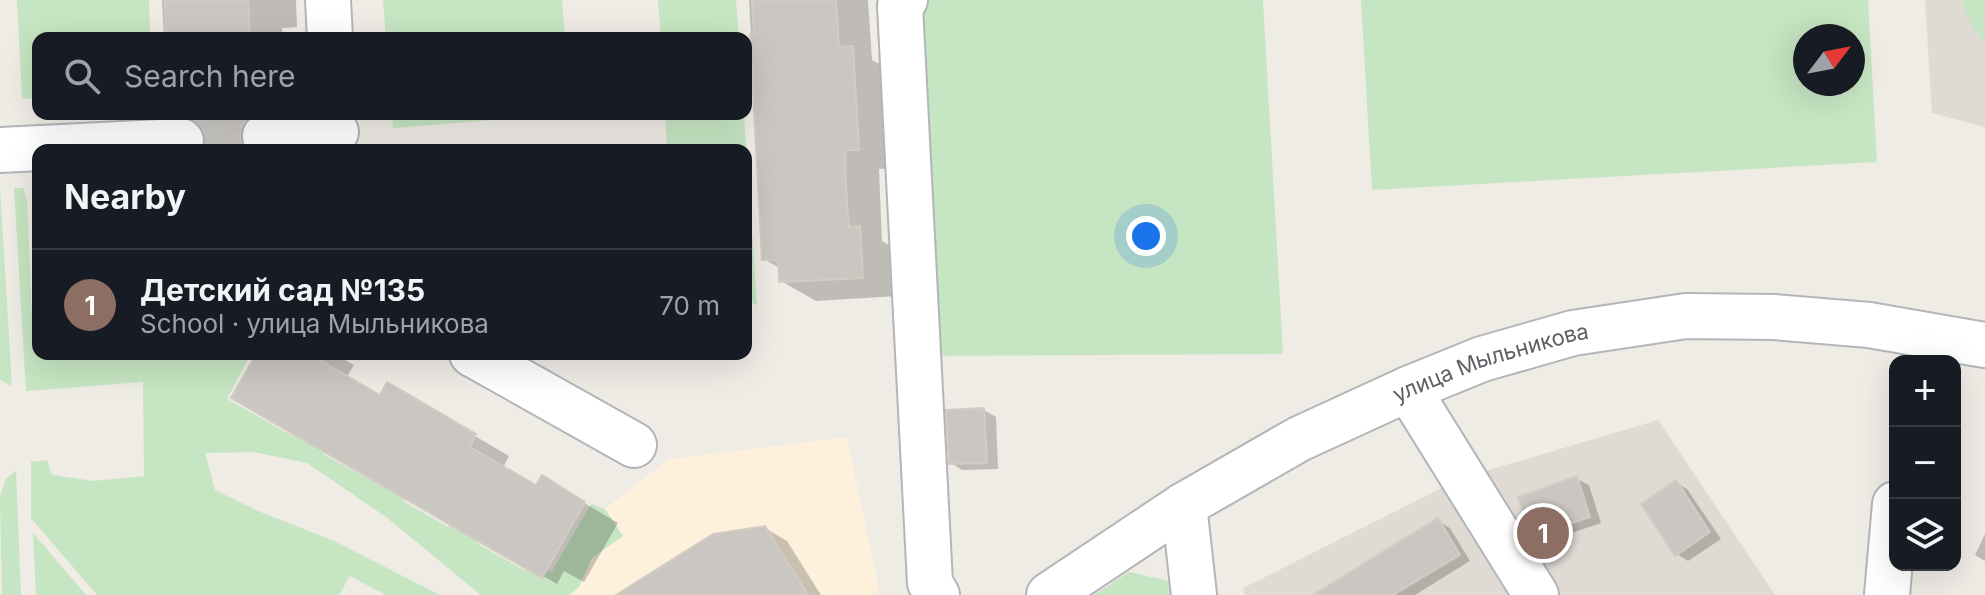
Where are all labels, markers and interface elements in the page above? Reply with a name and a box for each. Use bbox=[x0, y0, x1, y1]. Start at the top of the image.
north arrow bbox=[1793, 24, 1865, 96]
search box bbox=[32, 32, 752, 120]
icon: search bbox=[60, 54, 104, 98]
text: Search here bbox=[124, 58, 296, 94]
text: Nearby bbox=[64, 176, 186, 217]
your location bbox=[1126, 216, 1166, 256]
text: Детский сад №135 bbox=[140, 272, 425, 308]
text: 1 bbox=[84, 290, 96, 321]
text: 70 m bbox=[659, 290, 720, 321]
text: School · улица Мыльникова bbox=[140, 308, 489, 339]
street label: улица Мыльникова bbox=[1389, 318, 1590, 407]
map controls bbox=[1889, 355, 1961, 571]
button: + bbox=[1889, 355, 1961, 427]
button: − bbox=[1889, 427, 1961, 499]
button: layers bbox=[1889, 499, 1961, 571]
pin: 1 bbox=[1517, 503, 1569, 563]

